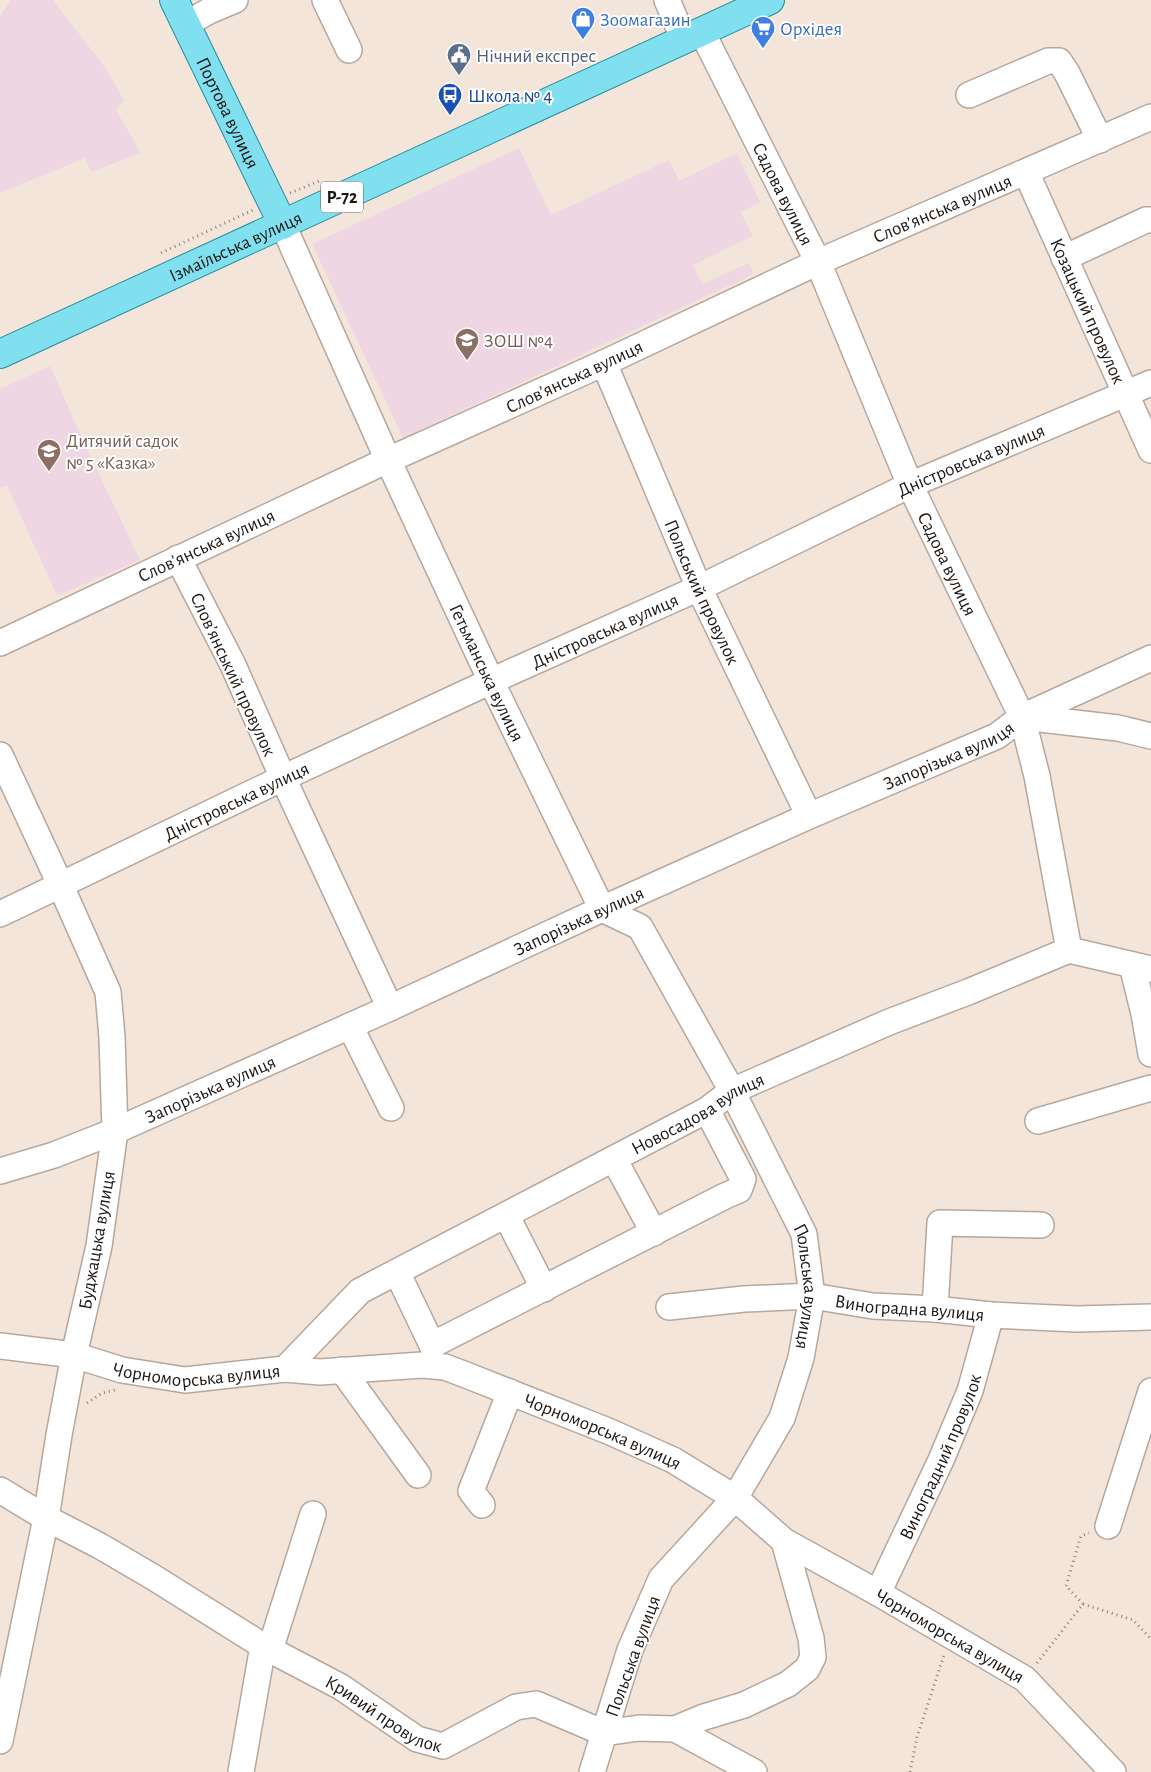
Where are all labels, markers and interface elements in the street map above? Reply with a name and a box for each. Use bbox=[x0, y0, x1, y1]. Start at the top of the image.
shop icon: Зоомагазин bbox=[570, 6, 596, 40]
place label: Зоомагазин bbox=[600, 11, 691, 30]
supermarket icon: Орхідея bbox=[750, 15, 776, 49]
place label: Орхідея bbox=[780, 20, 842, 39]
public building icon: Нічний експрес bbox=[446, 42, 472, 76]
place label: Нічний експрес bbox=[476, 47, 596, 66]
street label: Портова вулиця bbox=[192, 54, 262, 172]
bus stop icon: Школа № 4 bbox=[437, 82, 463, 116]
place label: Школа № 4 bbox=[468, 87, 553, 106]
street label: Садова вулиця bbox=[748, 140, 816, 249]
street label: Словʼянська вулиця bbox=[870, 172, 1015, 247]
road number: Р-72 bbox=[321, 182, 363, 212]
street label: Ізмаїльська вулиця bbox=[166, 208, 305, 286]
street label: Козацький провулок bbox=[1046, 236, 1128, 387]
school or university icon: ЗОШ №4 bbox=[454, 327, 480, 361]
place label: ЗОШ №4 bbox=[484, 332, 553, 351]
street label: Словʼянська вулиця bbox=[503, 337, 646, 417]
street label: Дністровська вулиця bbox=[895, 421, 1048, 501]
place label: Дитячий садок № 5 «Казка» bbox=[66, 432, 179, 473]
school or university icon: Дитячий садок № 5 «Казка» bbox=[36, 438, 62, 472]
street label: Словʼянська вулиця bbox=[135, 506, 278, 586]
street label: Садова вулиця bbox=[913, 509, 980, 619]
street label: Польський провулок bbox=[660, 517, 742, 668]
street label: Словʼянський провулок bbox=[186, 590, 279, 760]
street label: Дністровська вулиця bbox=[529, 591, 681, 673]
street label: Гетьманська вулиця bbox=[445, 601, 527, 745]
street label: Запорізька вулиця bbox=[881, 719, 1018, 794]
street label: Дністровська вулиця bbox=[161, 759, 312, 845]
street label: Запорізька вулиця bbox=[511, 884, 647, 960]
street label: Запорізька вулиця bbox=[142, 1052, 279, 1127]
street label: Новосадова вулиця bbox=[628, 1070, 767, 1159]
street label: Буджацька вулиця bbox=[76, 1169, 119, 1311]
street label: Польська вулиця bbox=[789, 1221, 820, 1351]
street label: Виноградна вулиця bbox=[833, 1292, 985, 1325]
street label: Чорноморська вулиця bbox=[110, 1360, 281, 1391]
street label: Виноградний провулок bbox=[897, 1372, 985, 1543]
street label: Чорноморська вулиця bbox=[521, 1391, 684, 1474]
street label: Чорноморська вулиця bbox=[872, 1586, 1027, 1687]
street label: Польська вулиця bbox=[603, 1593, 664, 1720]
street label: Кривий провулок bbox=[322, 1673, 444, 1756]

